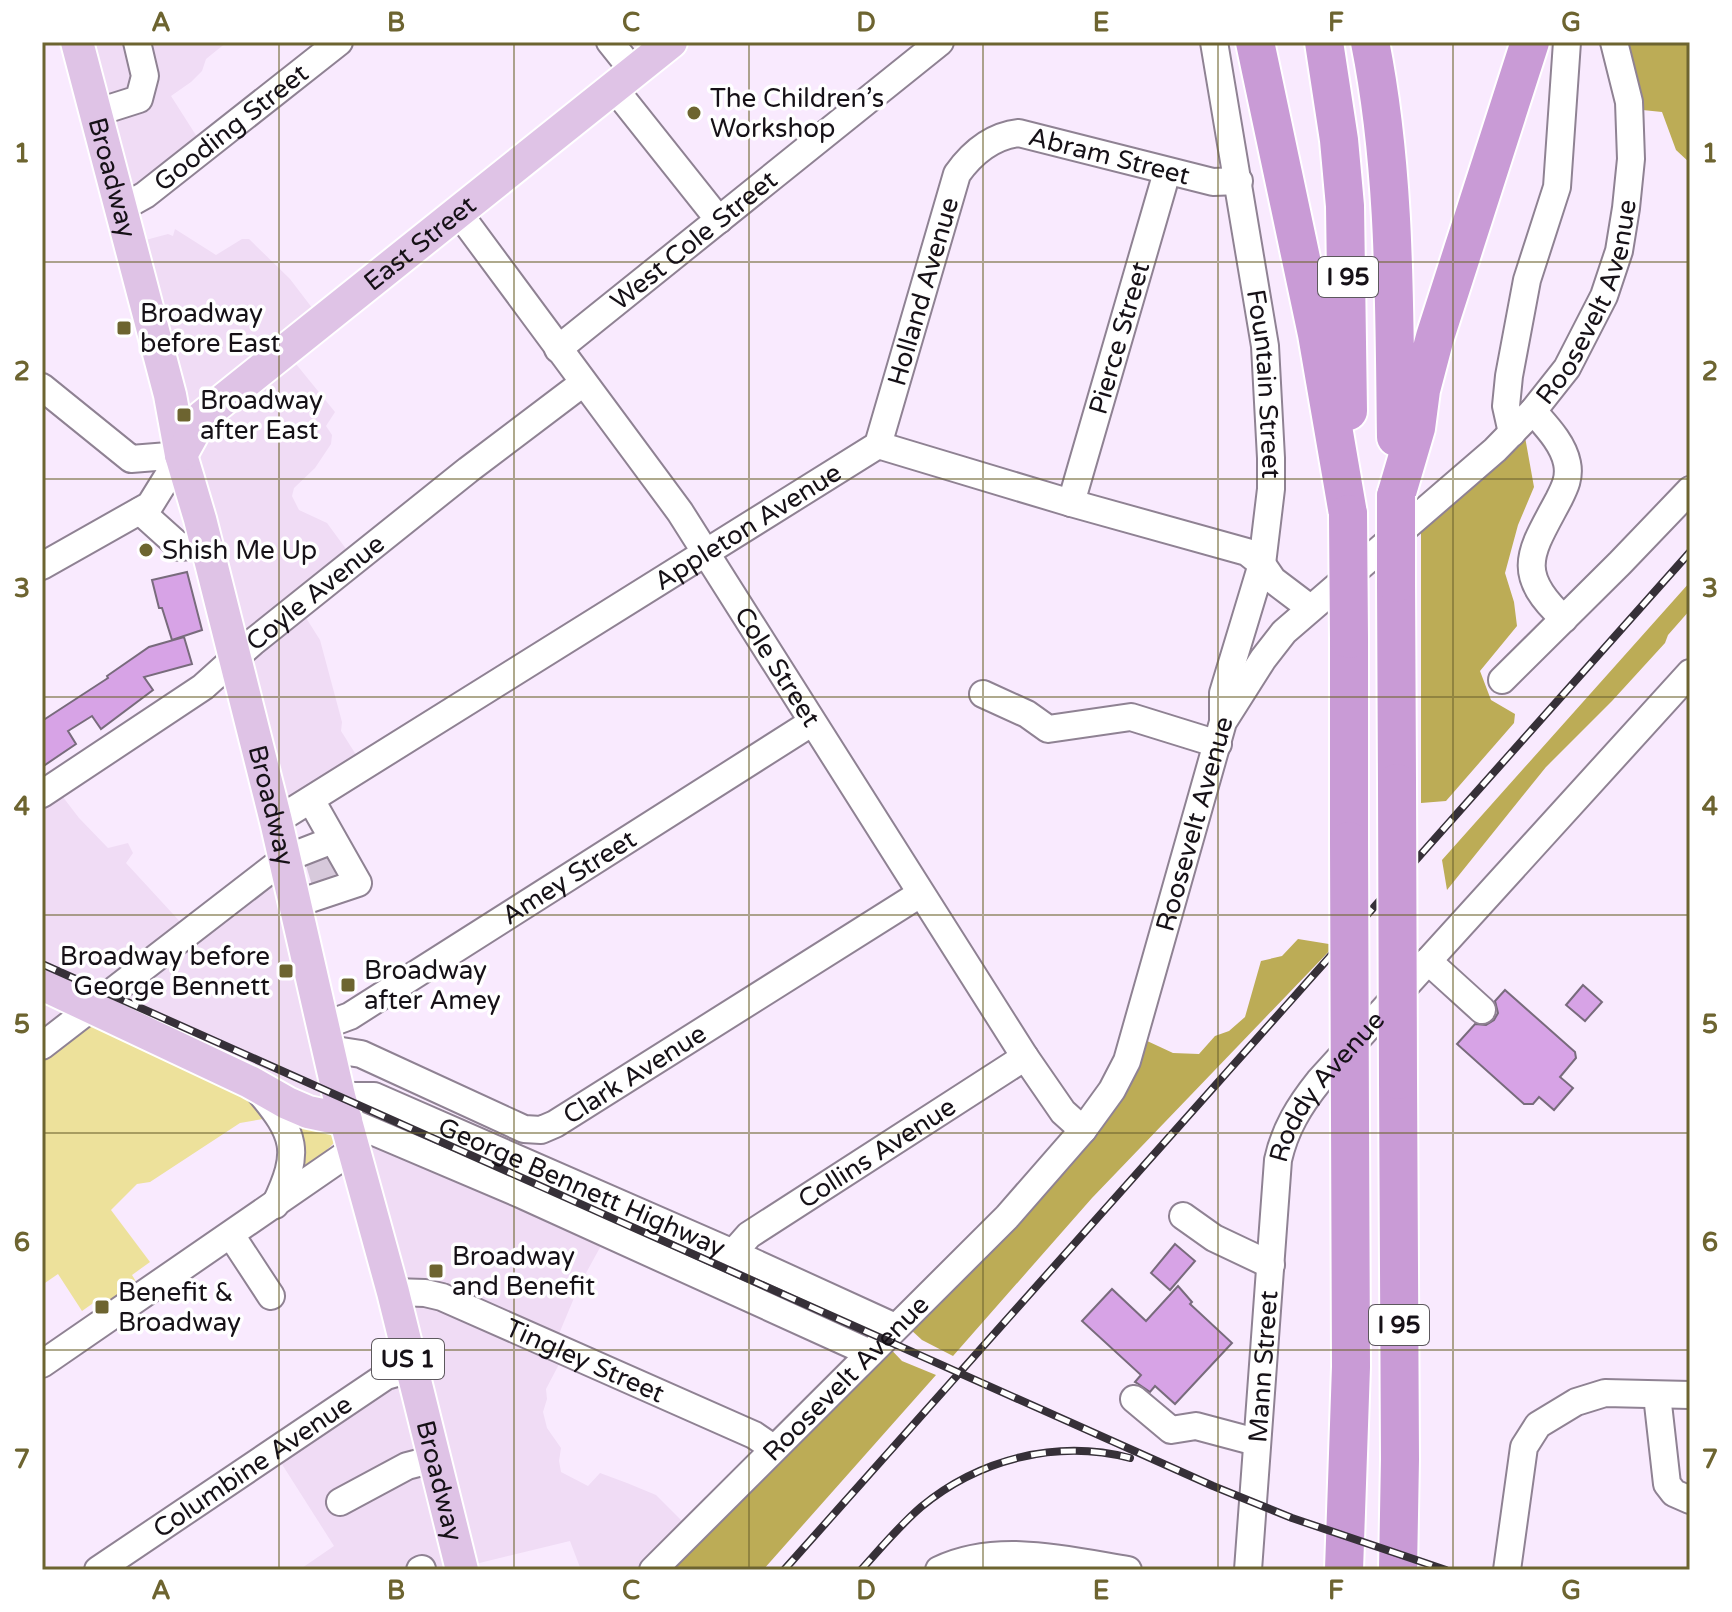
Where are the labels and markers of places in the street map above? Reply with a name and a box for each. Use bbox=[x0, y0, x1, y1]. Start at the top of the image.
place label: The Children’s Workshop bbox=[710, 83, 884, 144]
marker: The Children’s Workshop bbox=[685, 104, 703, 122]
place label: Broadway before East bbox=[140, 298, 281, 359]
marker: Broadway before East bbox=[115, 319, 133, 337]
place label: Broadway after East bbox=[200, 385, 323, 446]
marker: Broadway after East bbox=[175, 406, 193, 424]
place label: Shish Me Up bbox=[162, 535, 317, 566]
marker: Shish Me Up bbox=[137, 541, 155, 559]
place label: Broadway before George Bennett bbox=[60, 941, 270, 1002]
place label: Broadway after Amey bbox=[364, 955, 501, 1016]
marker: Broadway before George Bennett bbox=[277, 962, 295, 980]
marker: Broadway after Amey bbox=[339, 976, 357, 994]
place label: Broadway and Benefit bbox=[452, 1241, 595, 1302]
marker: Broadway and Benefit bbox=[427, 1262, 445, 1280]
place label: Benefit & Broadway bbox=[118, 1277, 241, 1338]
marker: Benefit & Broadway bbox=[93, 1298, 111, 1316]

